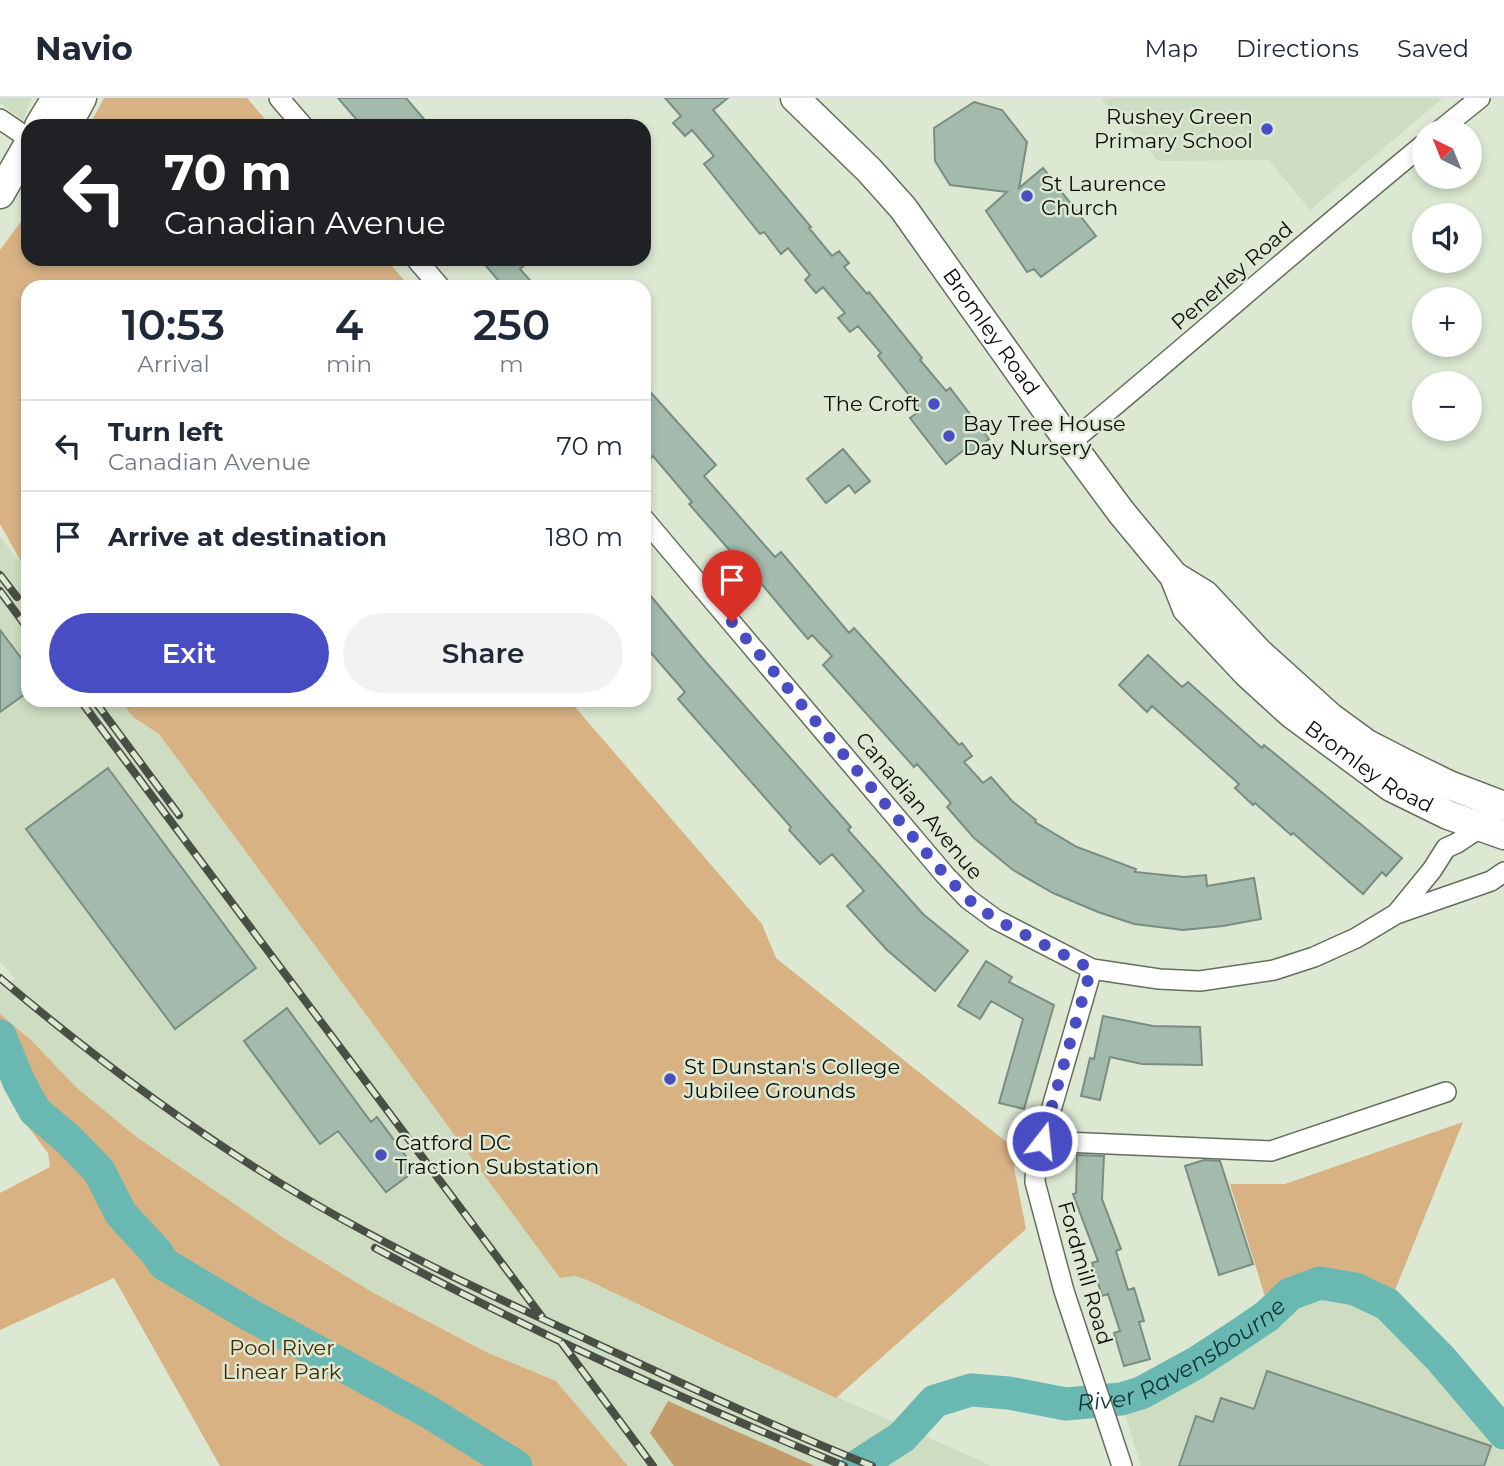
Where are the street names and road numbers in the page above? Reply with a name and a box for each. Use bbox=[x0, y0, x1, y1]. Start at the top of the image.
street label: Penerley Road bbox=[1166, 216, 1297, 335]
street label: Bromley Road bbox=[938, 263, 1045, 400]
street label: Bromley Road bbox=[1300, 715, 1438, 818]
street label: Canadian Avenue bbox=[850, 727, 988, 885]
street label: Fordmill Road bbox=[1053, 1198, 1118, 1348]

